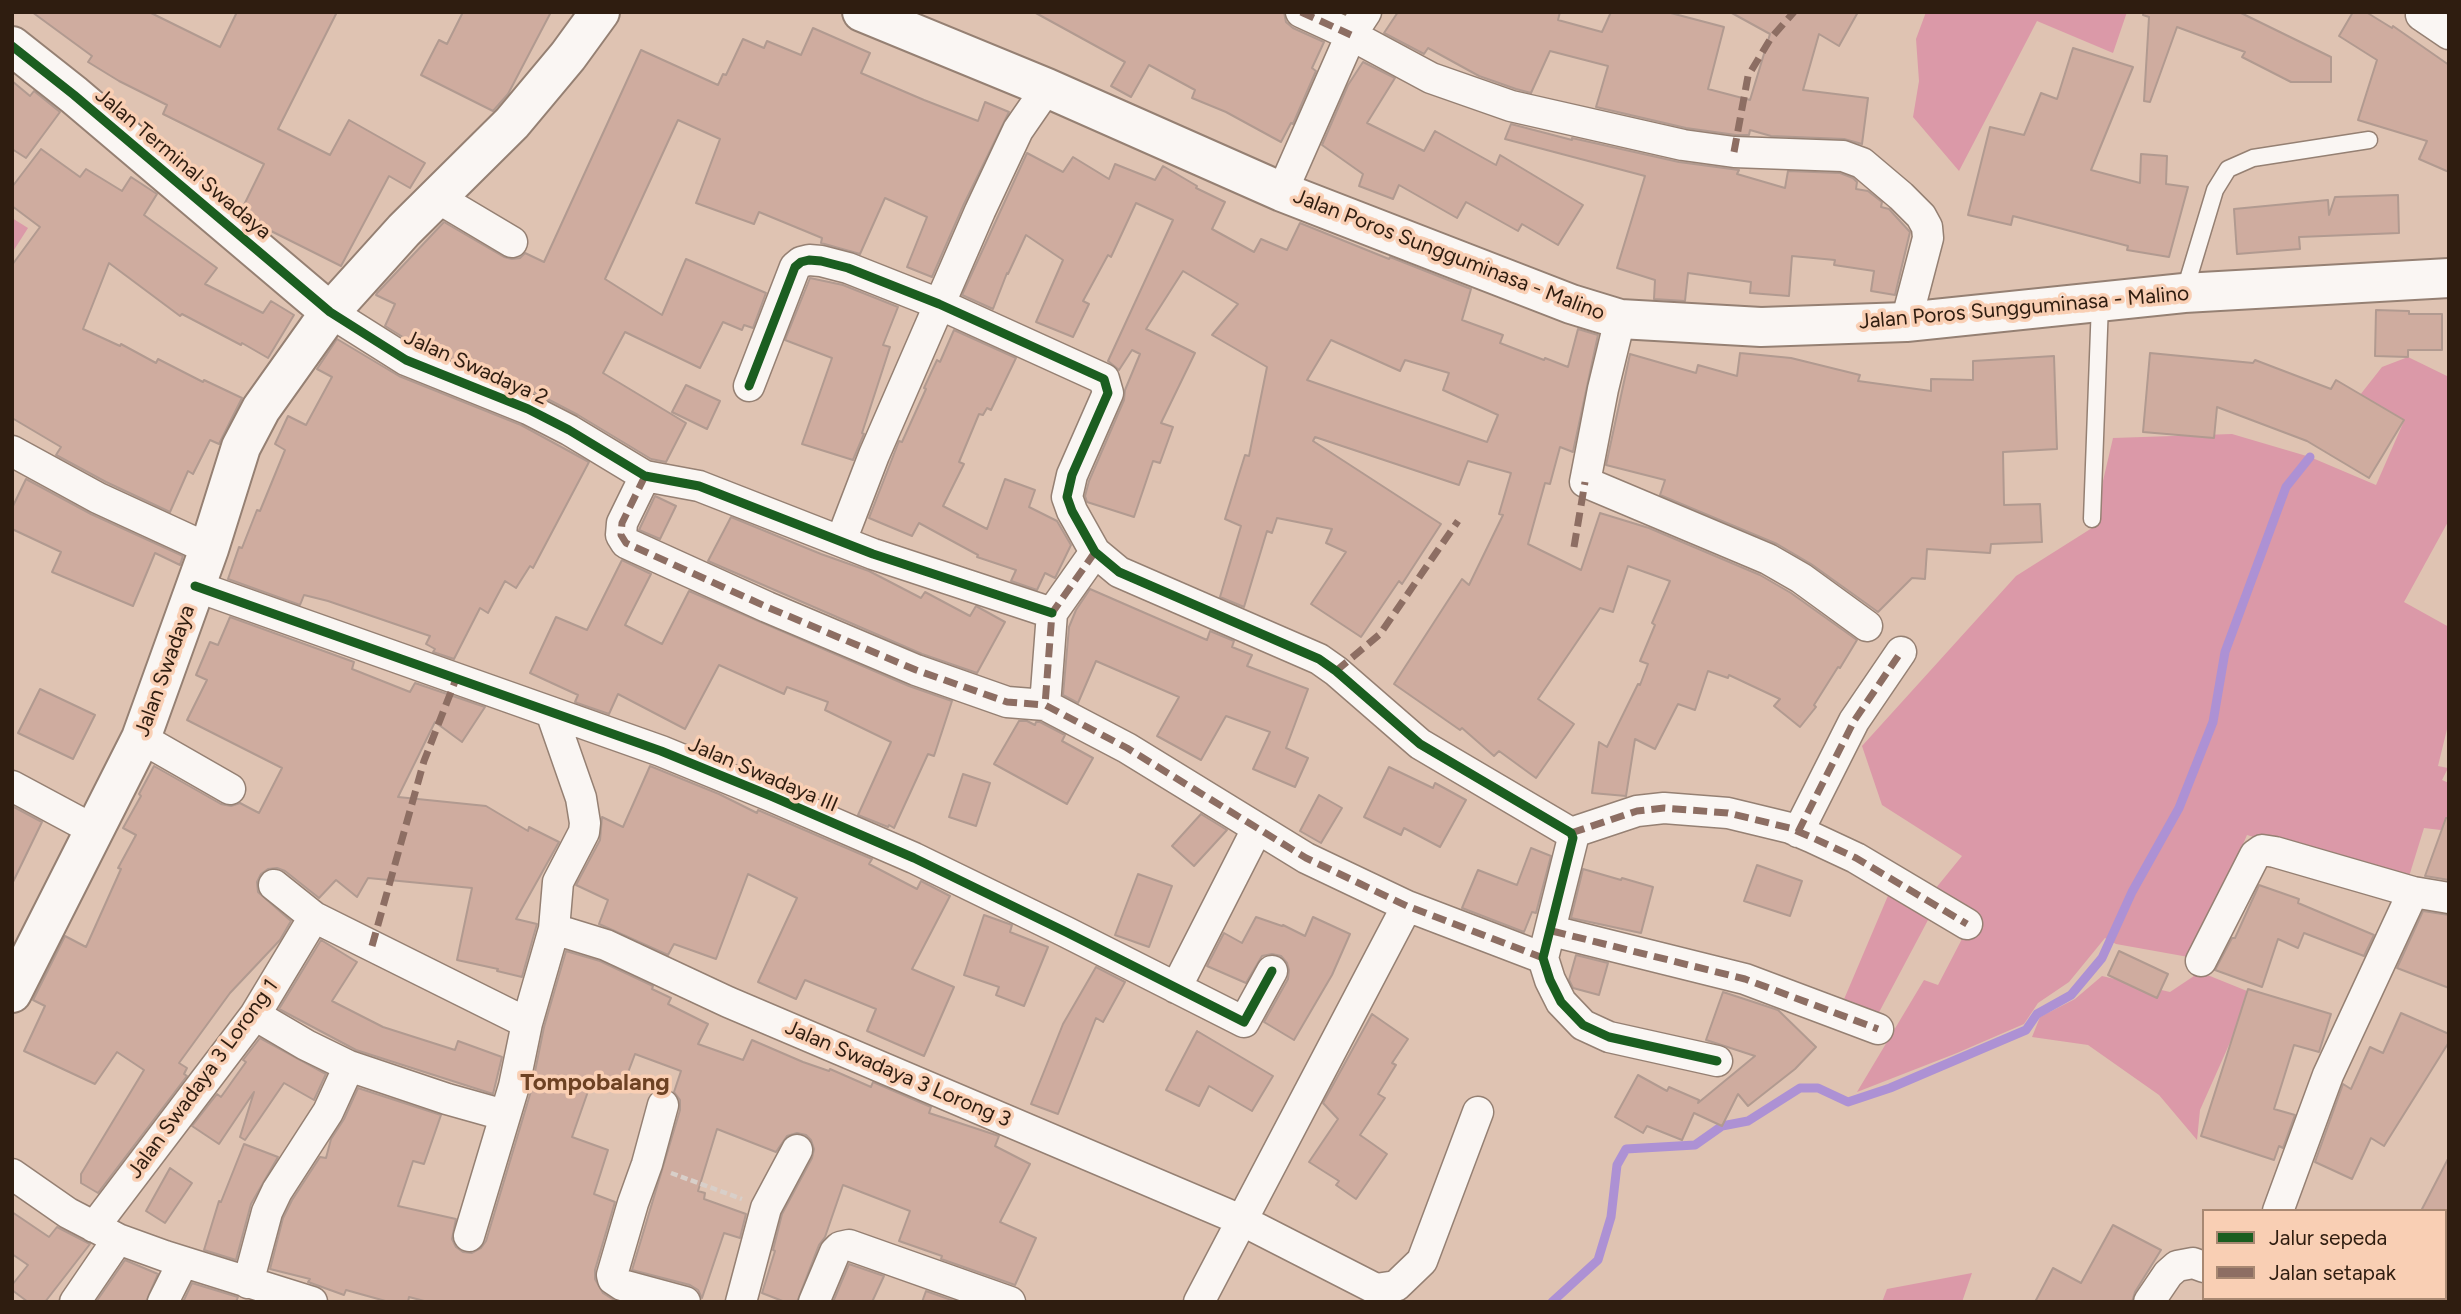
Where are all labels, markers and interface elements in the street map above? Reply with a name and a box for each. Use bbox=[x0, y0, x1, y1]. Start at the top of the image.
street label: Jalan Terminal Swadaya bbox=[90, 83, 276, 245]
street label: Jalan Poros Sungguminasa - Malino bbox=[1290, 184, 1608, 326]
street label: Jalan Poros Sungguminasa - Malino bbox=[1858, 281, 2190, 335]
street label: Jalan Swadaya 2 bbox=[400, 325, 552, 411]
street label: Jalan Swadaya bbox=[130, 602, 200, 740]
street label: Jalan Swadaya III bbox=[684, 732, 842, 818]
street label: Jalan Swadaya 3 Lorong 1 bbox=[122, 974, 284, 1184]
street label: Jalan Swadaya 3 Lorong 3 bbox=[781, 1015, 1015, 1133]
district label: Tompobalang bbox=[520, 1069, 670, 1097]
legend bbox=[2202, 1209, 2447, 1300]
text: Jalur sepeda bbox=[2269, 1225, 2387, 1250]
text: Jalan setapak bbox=[2269, 1260, 2396, 1285]

